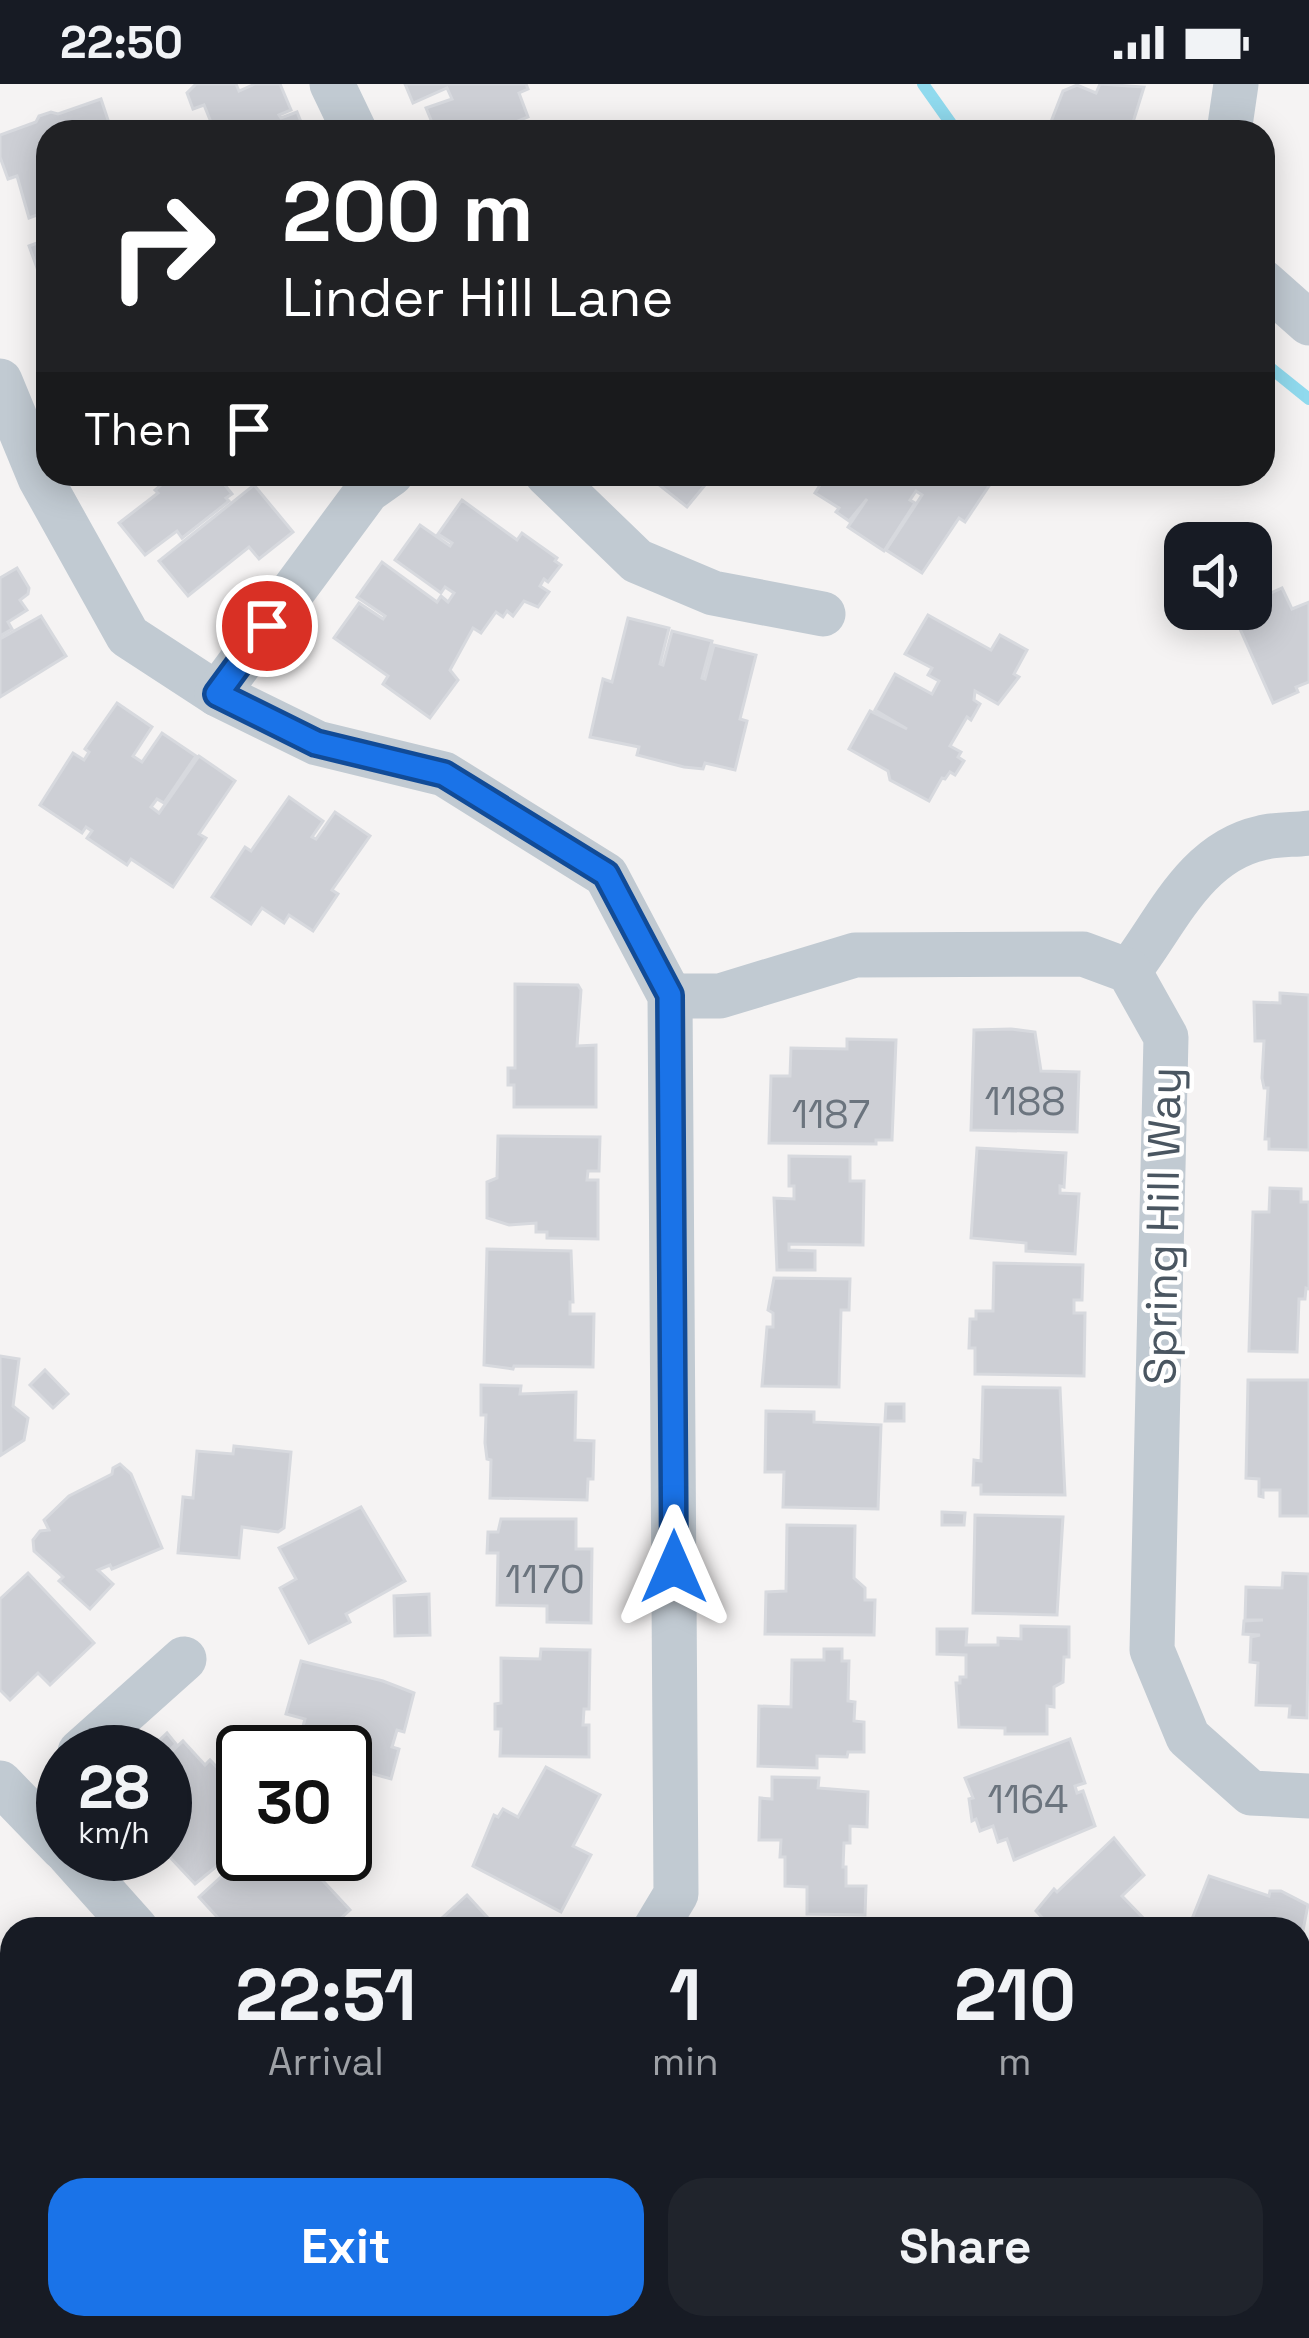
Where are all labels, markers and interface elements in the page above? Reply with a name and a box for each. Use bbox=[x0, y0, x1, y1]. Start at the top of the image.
text: 22:50 bbox=[60, 14, 183, 71]
text: 200 m bbox=[282, 158, 534, 266]
icon: right bbox=[84, 168, 240, 324]
text: Linder Hill Lane bbox=[282, 263, 673, 332]
icon: arrive bbox=[216, 396, 282, 462]
text: Then bbox=[84, 401, 192, 458]
map controls bbox=[1164, 522, 1272, 630]
button: sound bbox=[1164, 522, 1272, 630]
pin bbox=[216, 575, 318, 677]
icon: arrive bbox=[234, 593, 300, 659]
street label: Spring Hill Way bbox=[1131, 1066, 1194, 1386]
house number: 1188 bbox=[984, 1077, 1066, 1126]
house number: 1187 bbox=[792, 1090, 870, 1139]
position arrow bbox=[611, 1504, 737, 1630]
house number: 1170 bbox=[505, 1555, 585, 1604]
speed limit sign: 30 bbox=[216, 1725, 372, 1881]
text: 28 bbox=[78, 1749, 150, 1826]
house number: 1164 bbox=[988, 1775, 1068, 1824]
text: km/h bbox=[78, 1813, 150, 1852]
text: 22:51 bbox=[235, 1949, 417, 2041]
text: 1 bbox=[669, 1949, 702, 2041]
text: 210 bbox=[954, 1949, 1076, 2041]
text: Arrival bbox=[268, 2037, 384, 2086]
text: min bbox=[652, 2037, 719, 2086]
text: m bbox=[998, 2037, 1032, 2086]
button: Exit bbox=[48, 2178, 644, 2316]
button: Share bbox=[668, 2178, 1263, 2316]

